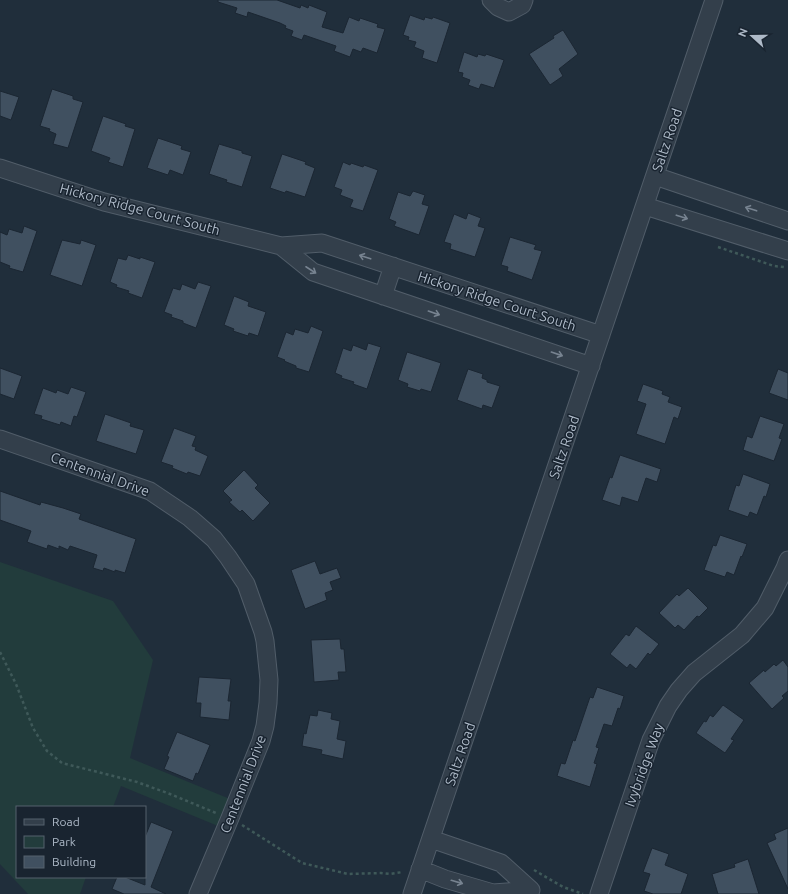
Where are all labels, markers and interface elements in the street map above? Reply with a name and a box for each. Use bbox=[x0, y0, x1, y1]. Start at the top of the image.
north arrow bbox=[732, 16, 772, 56]
text: N bbox=[736, 26, 750, 38]
street label: Saltz Road bbox=[649, 106, 685, 174]
street label: Hickory Ridge Court South bbox=[58, 180, 222, 238]
one-way arrow bbox=[745, 205, 758, 212]
one-way arrow bbox=[675, 214, 688, 221]
one-way arrow bbox=[358, 253, 371, 260]
one-way arrow bbox=[306, 266, 317, 274]
street label: Hickory Ridge Court South bbox=[416, 268, 578, 334]
one-way arrow bbox=[427, 310, 440, 317]
one-way arrow bbox=[550, 351, 563, 358]
street label: Saltz Road bbox=[546, 413, 582, 481]
street label: Centennial Drive bbox=[48, 449, 152, 499]
street label: Saltz Road bbox=[442, 720, 478, 788]
street label: Ivybridge Way bbox=[621, 721, 667, 809]
street label: Centennial Drive bbox=[217, 733, 269, 835]
legend bbox=[16, 806, 146, 878]
text: Road bbox=[52, 815, 80, 828]
text: Park bbox=[52, 835, 76, 848]
text: Building bbox=[52, 855, 96, 868]
one-way arrow bbox=[450, 879, 463, 886]

